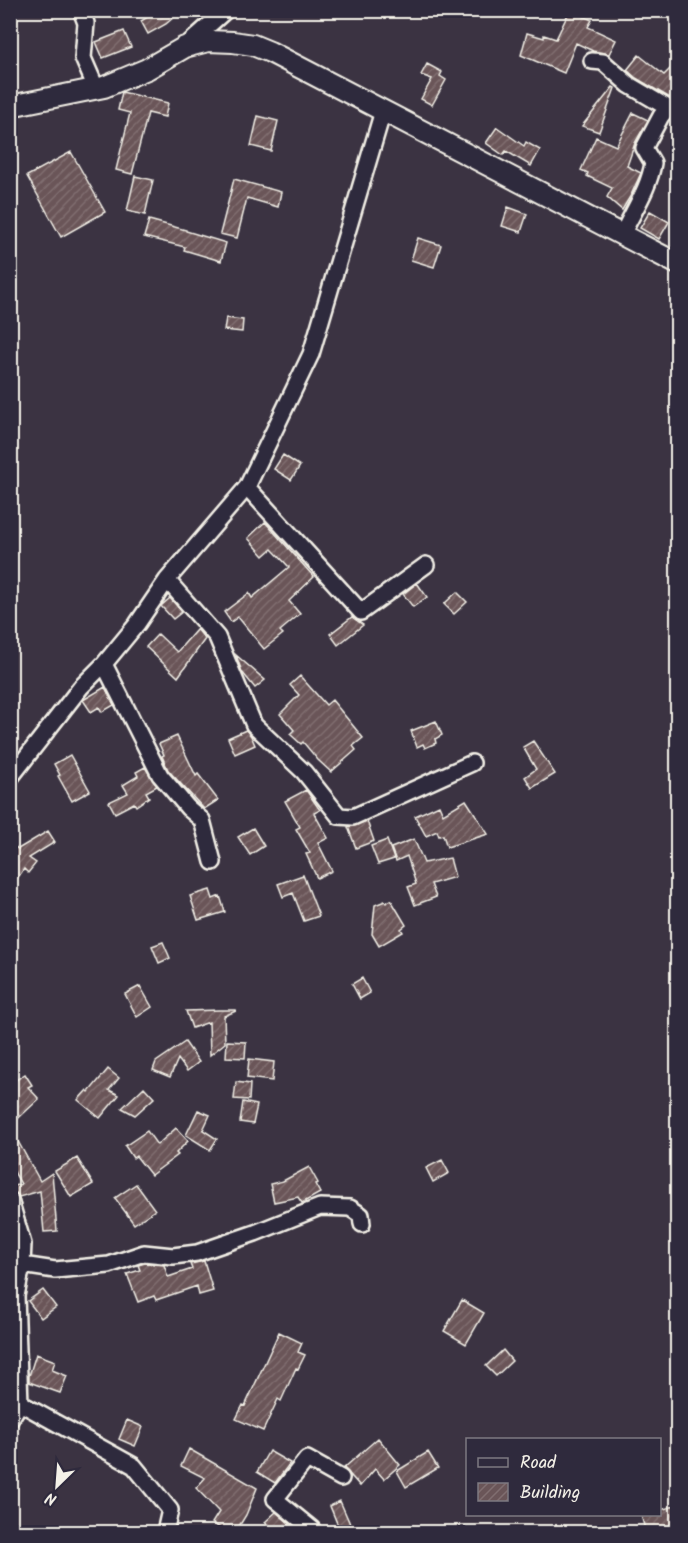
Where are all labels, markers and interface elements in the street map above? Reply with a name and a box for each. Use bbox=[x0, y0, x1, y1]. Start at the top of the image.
legend bbox=[466, 1438, 661, 1516]
text: Road bbox=[520, 1449, 557, 1478]
north arrow bbox=[27, 1456, 87, 1516]
text: Building bbox=[520, 1479, 580, 1508]
text: N bbox=[41, 1485, 61, 1512]

